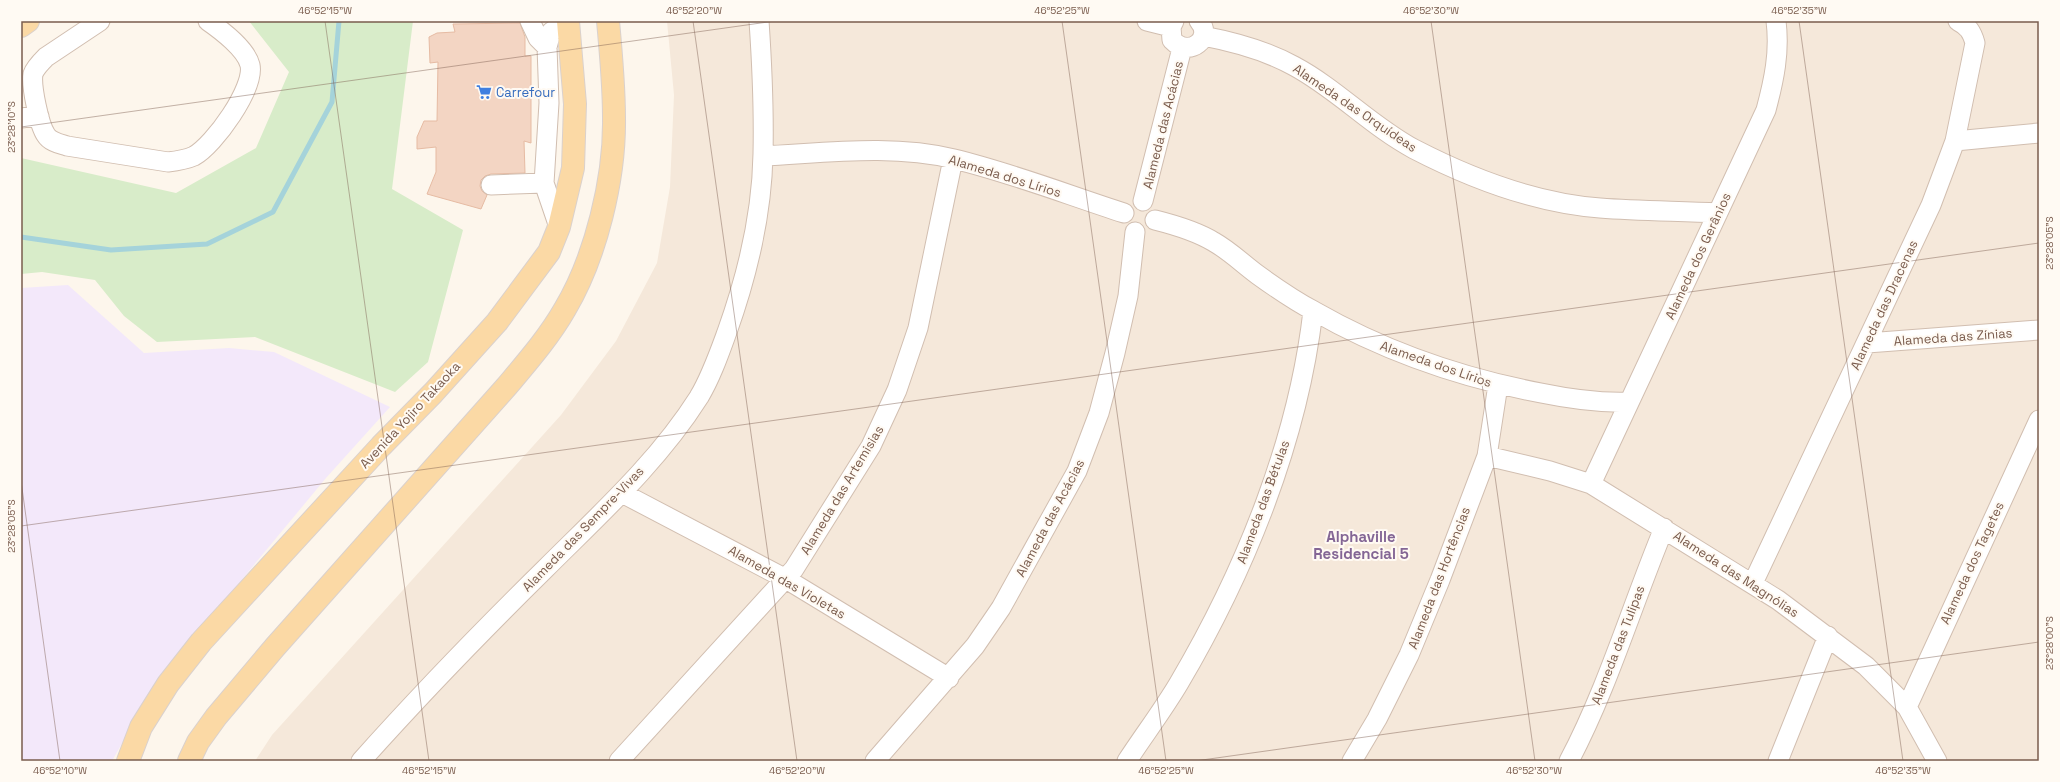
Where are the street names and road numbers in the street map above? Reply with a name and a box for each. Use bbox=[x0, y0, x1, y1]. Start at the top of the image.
street label: Alameda das Acácias bbox=[1139, 59, 1187, 191]
street label: Alameda das Orquídeas bbox=[1290, 60, 1420, 156]
street label: Alameda dos Lírios bbox=[947, 151, 1063, 201]
street label: Alameda dos Gerânios bbox=[1661, 190, 1735, 322]
street label: Alameda das Dracenas bbox=[1846, 237, 1922, 373]
street label: Alameda das Zínias bbox=[1893, 324, 2013, 350]
street label: Alameda dos Lírios bbox=[1378, 337, 1494, 391]
street label: Avenida Yojiro Takaoka bbox=[356, 358, 464, 472]
street label: Alameda das Artemisias bbox=[797, 422, 887, 558]
street label: Alameda das Bétulas bbox=[1233, 438, 1293, 566]
street label: Alameda das Acácias bbox=[1012, 456, 1088, 580]
street label: Alameda das Sempre-Vivas bbox=[519, 463, 648, 595]
street label: Alameda dos Tagetes bbox=[1936, 499, 2008, 627]
street label: Alameda das Hortências bbox=[1404, 504, 1474, 652]
street label: Alameda das Magnólias bbox=[1670, 527, 1802, 621]
street label: Alameda das Violetas bbox=[725, 541, 849, 623]
street label: Alameda das Tulipas bbox=[1587, 583, 1649, 707]

